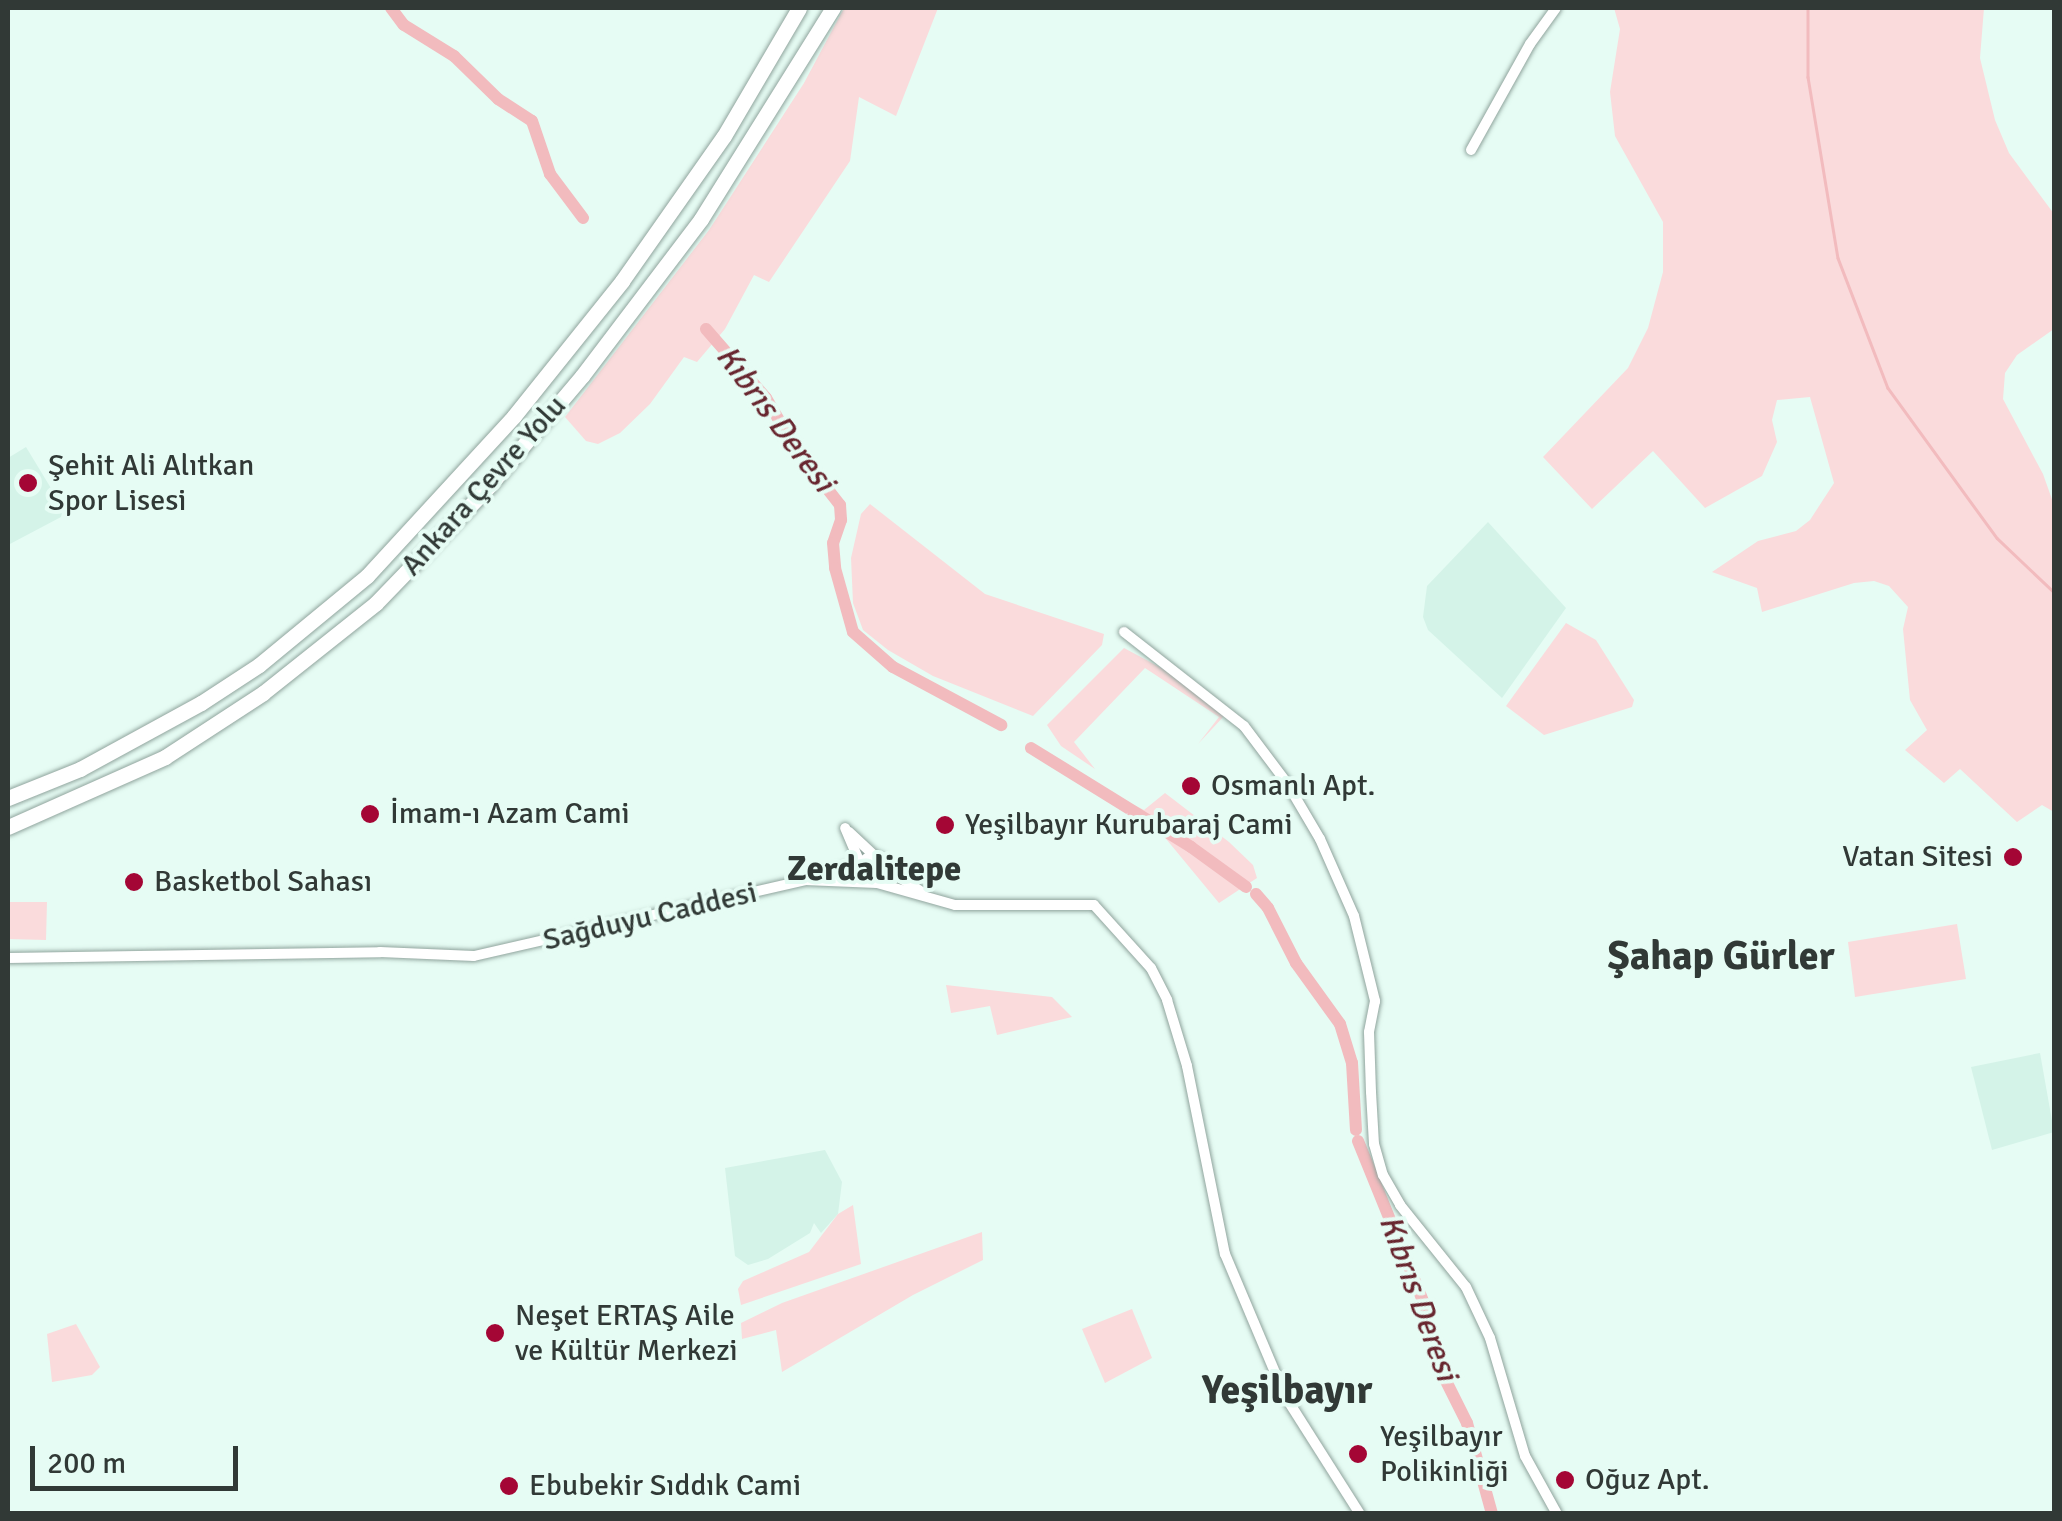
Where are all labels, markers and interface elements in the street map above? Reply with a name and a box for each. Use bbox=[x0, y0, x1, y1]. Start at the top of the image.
water label: Kıbrıs Deresi bbox=[708, 338, 842, 500]
street label: Ankara Çevre Yolu bbox=[394, 389, 574, 583]
place label: Şehit Ali Alıtkan Spor Lisesi bbox=[48, 448, 254, 518]
marker: Şehit Ali Alıtkan Spor Lisesi bbox=[17, 472, 39, 494]
place label: Osmanlı Apt. bbox=[1211, 768, 1375, 804]
marker: Osmanlı Apt. bbox=[1180, 775, 1202, 797]
place label: İmam-ı Azam Cami bbox=[390, 796, 630, 832]
marker: İmam-ı Azam Cami bbox=[359, 803, 381, 825]
place label: Yeşilbayır Kurubaraj Cami bbox=[965, 807, 1293, 843]
marker: Yeşilbayır Kurubaraj Cami bbox=[934, 814, 956, 836]
place label: Vatan Sitesi bbox=[1842, 839, 1993, 875]
marker: Vatan Sitesi bbox=[2002, 846, 2024, 868]
district label: Zerdalitepe bbox=[787, 848, 961, 890]
place label: Basketbol Sahası bbox=[154, 864, 372, 900]
marker: Basketbol Sahası bbox=[123, 871, 145, 893]
street label: Sağduyu Caddesi bbox=[540, 875, 760, 959]
district label: Şahap Gürler bbox=[1607, 932, 1835, 980]
water label: Kıbrıs Deresi bbox=[1370, 1210, 1466, 1386]
place label: Neşet ERTAŞ Aile ve Kültür Merkezi bbox=[515, 1298, 738, 1368]
marker: Neşet ERTAŞ Aile ve Kültür Merkezi bbox=[484, 1322, 506, 1344]
district label: Yeşilbayır bbox=[1202, 1366, 1372, 1414]
place label: Yeşilbayır Polikinliği bbox=[1380, 1419, 1509, 1490]
scale bar bbox=[35, 1426, 242, 1488]
marker: Yeşilbayır Polikinliği bbox=[1345, 1441, 1371, 1467]
text: 200 m bbox=[47, 1445, 126, 1482]
place label: Oğuz Apt. bbox=[1585, 1462, 1710, 1498]
place label: Ebubekir Sıddık Cami bbox=[529, 1468, 801, 1504]
marker: Oğuz Apt. bbox=[1554, 1469, 1576, 1491]
marker: Ebubekir Sıddık Cami bbox=[498, 1475, 520, 1497]

